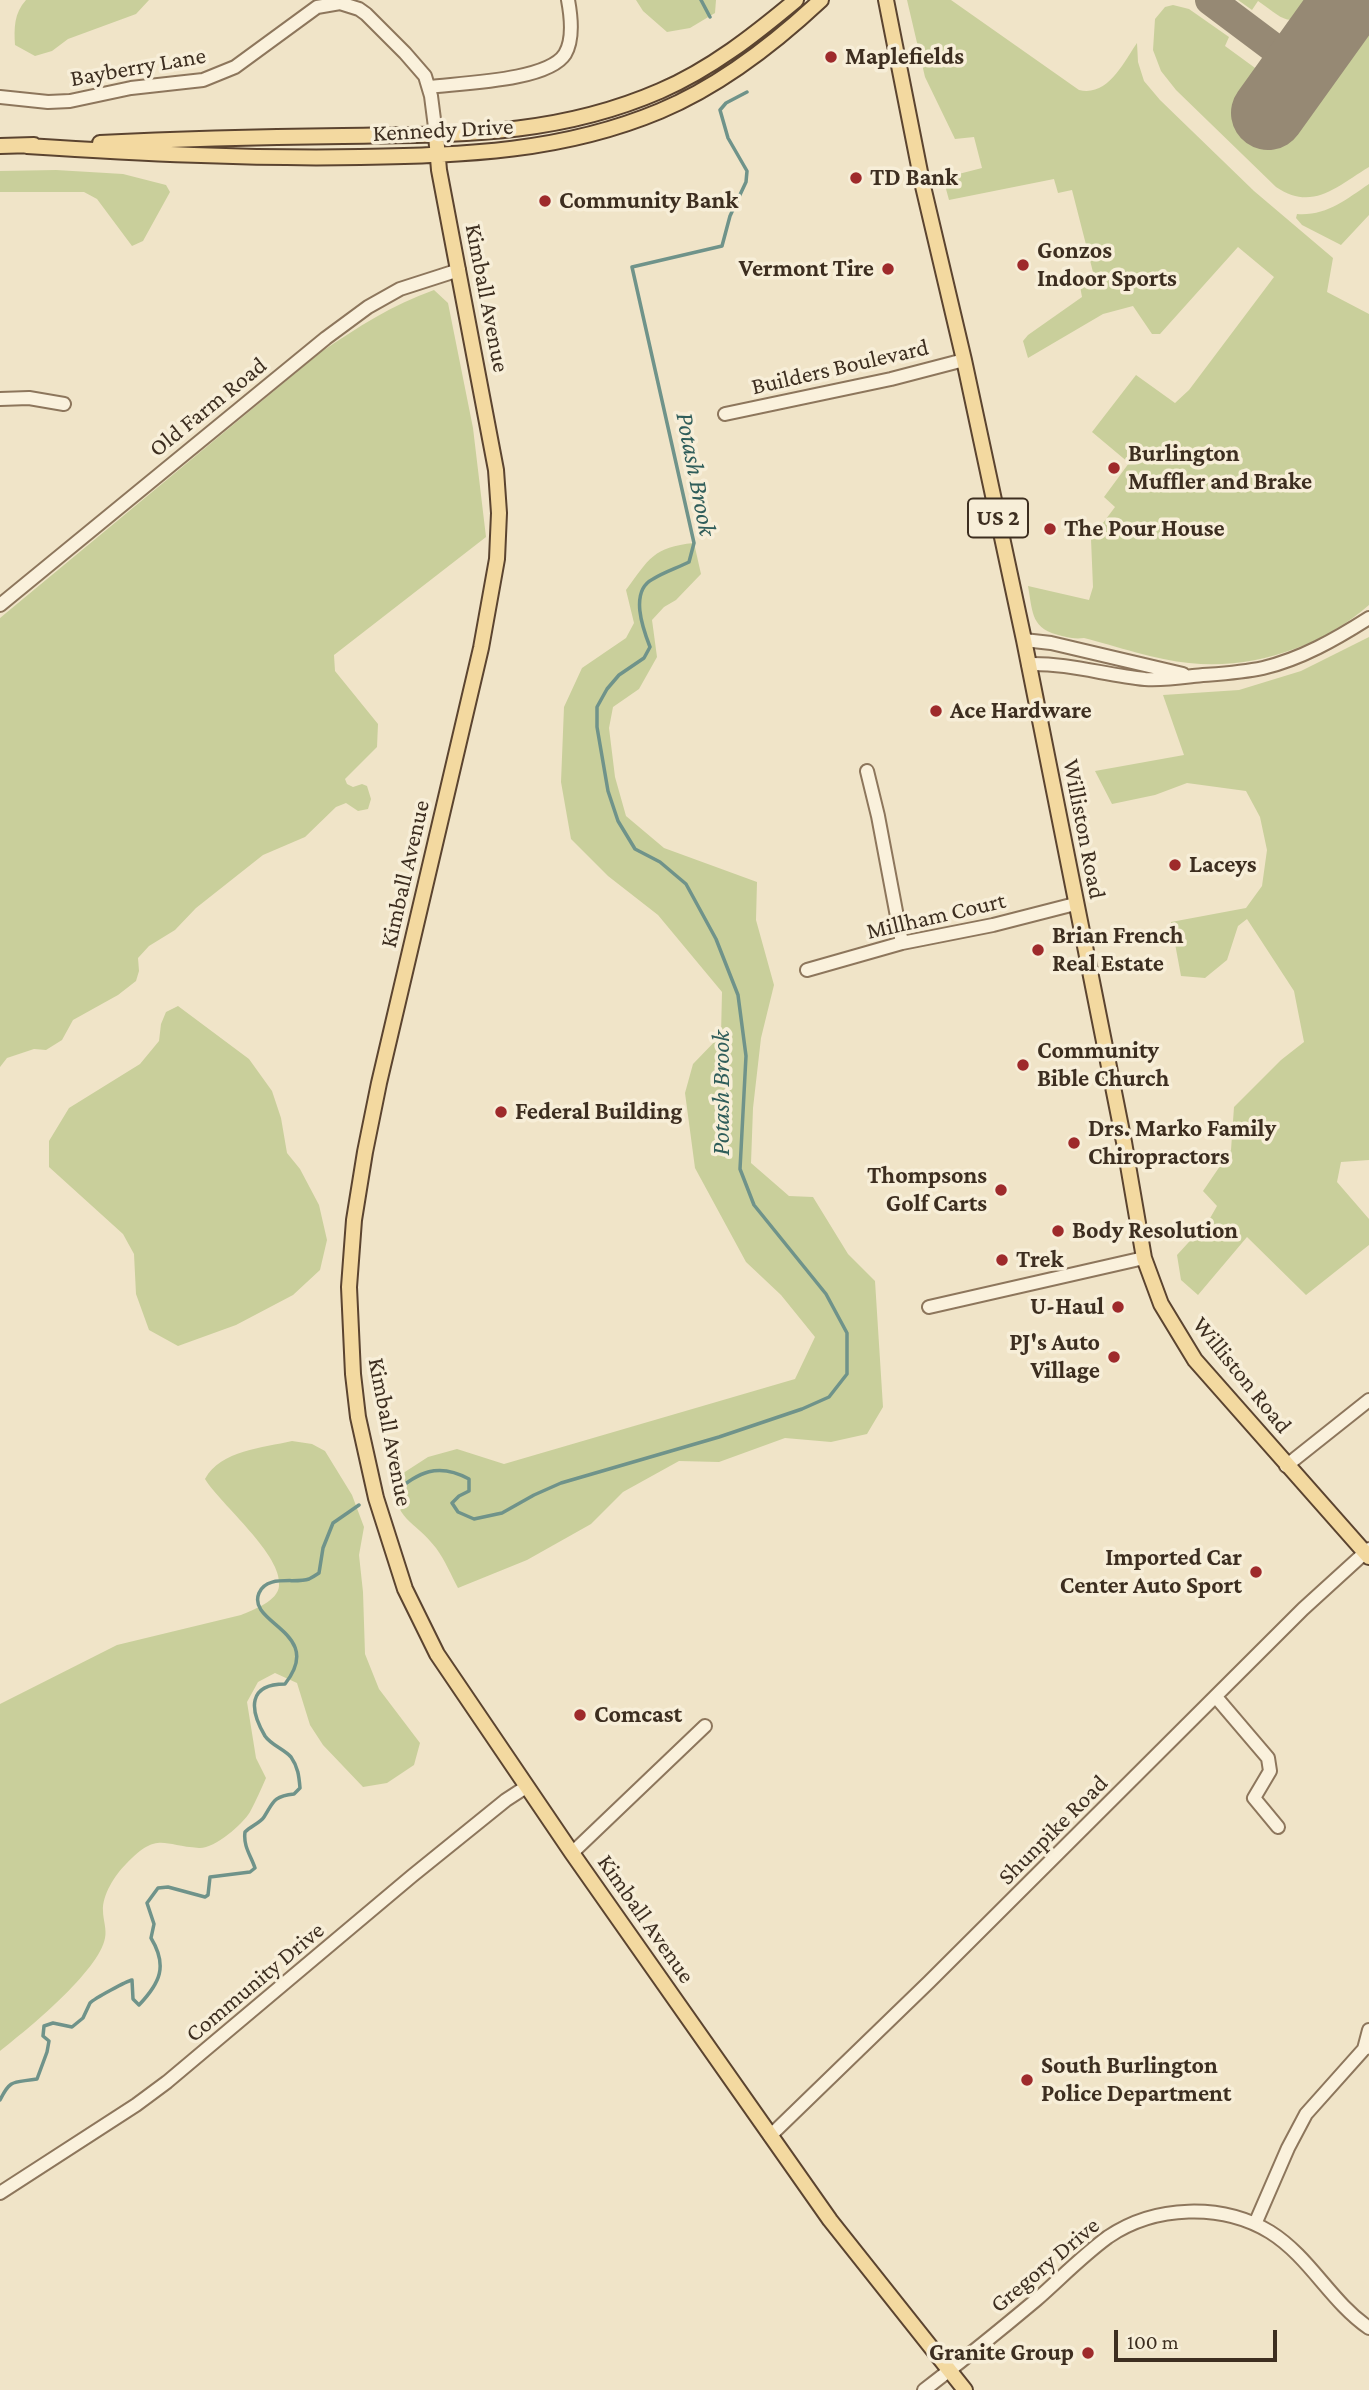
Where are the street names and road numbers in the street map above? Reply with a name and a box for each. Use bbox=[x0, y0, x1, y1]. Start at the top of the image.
street label: Bayberry Lane bbox=[68, 41, 208, 93]
street label: Kennedy Drive bbox=[372, 112, 514, 148]
street label: Kimball Avenue bbox=[458, 221, 516, 375]
street label: Builders Boulevard bbox=[749, 333, 931, 401]
street label: Old Farm Road bbox=[143, 351, 273, 463]
road number: US 2 bbox=[968, 498, 1028, 538]
street label: Williston Road bbox=[1056, 757, 1112, 901]
street label: Kimball Avenue bbox=[374, 797, 436, 951]
street label: Millham Court bbox=[864, 886, 1008, 946]
street label: Williston Road bbox=[1186, 1311, 1298, 1439]
street label: Kimball Avenue bbox=[361, 1355, 419, 1509]
street label: Shunpike Road bbox=[992, 1769, 1114, 1891]
street label: Kimball Avenue bbox=[591, 1849, 701, 1989]
street label: Community Drive bbox=[180, 1916, 330, 2048]
street label: Gregory Drive bbox=[985, 2211, 1105, 2319]

